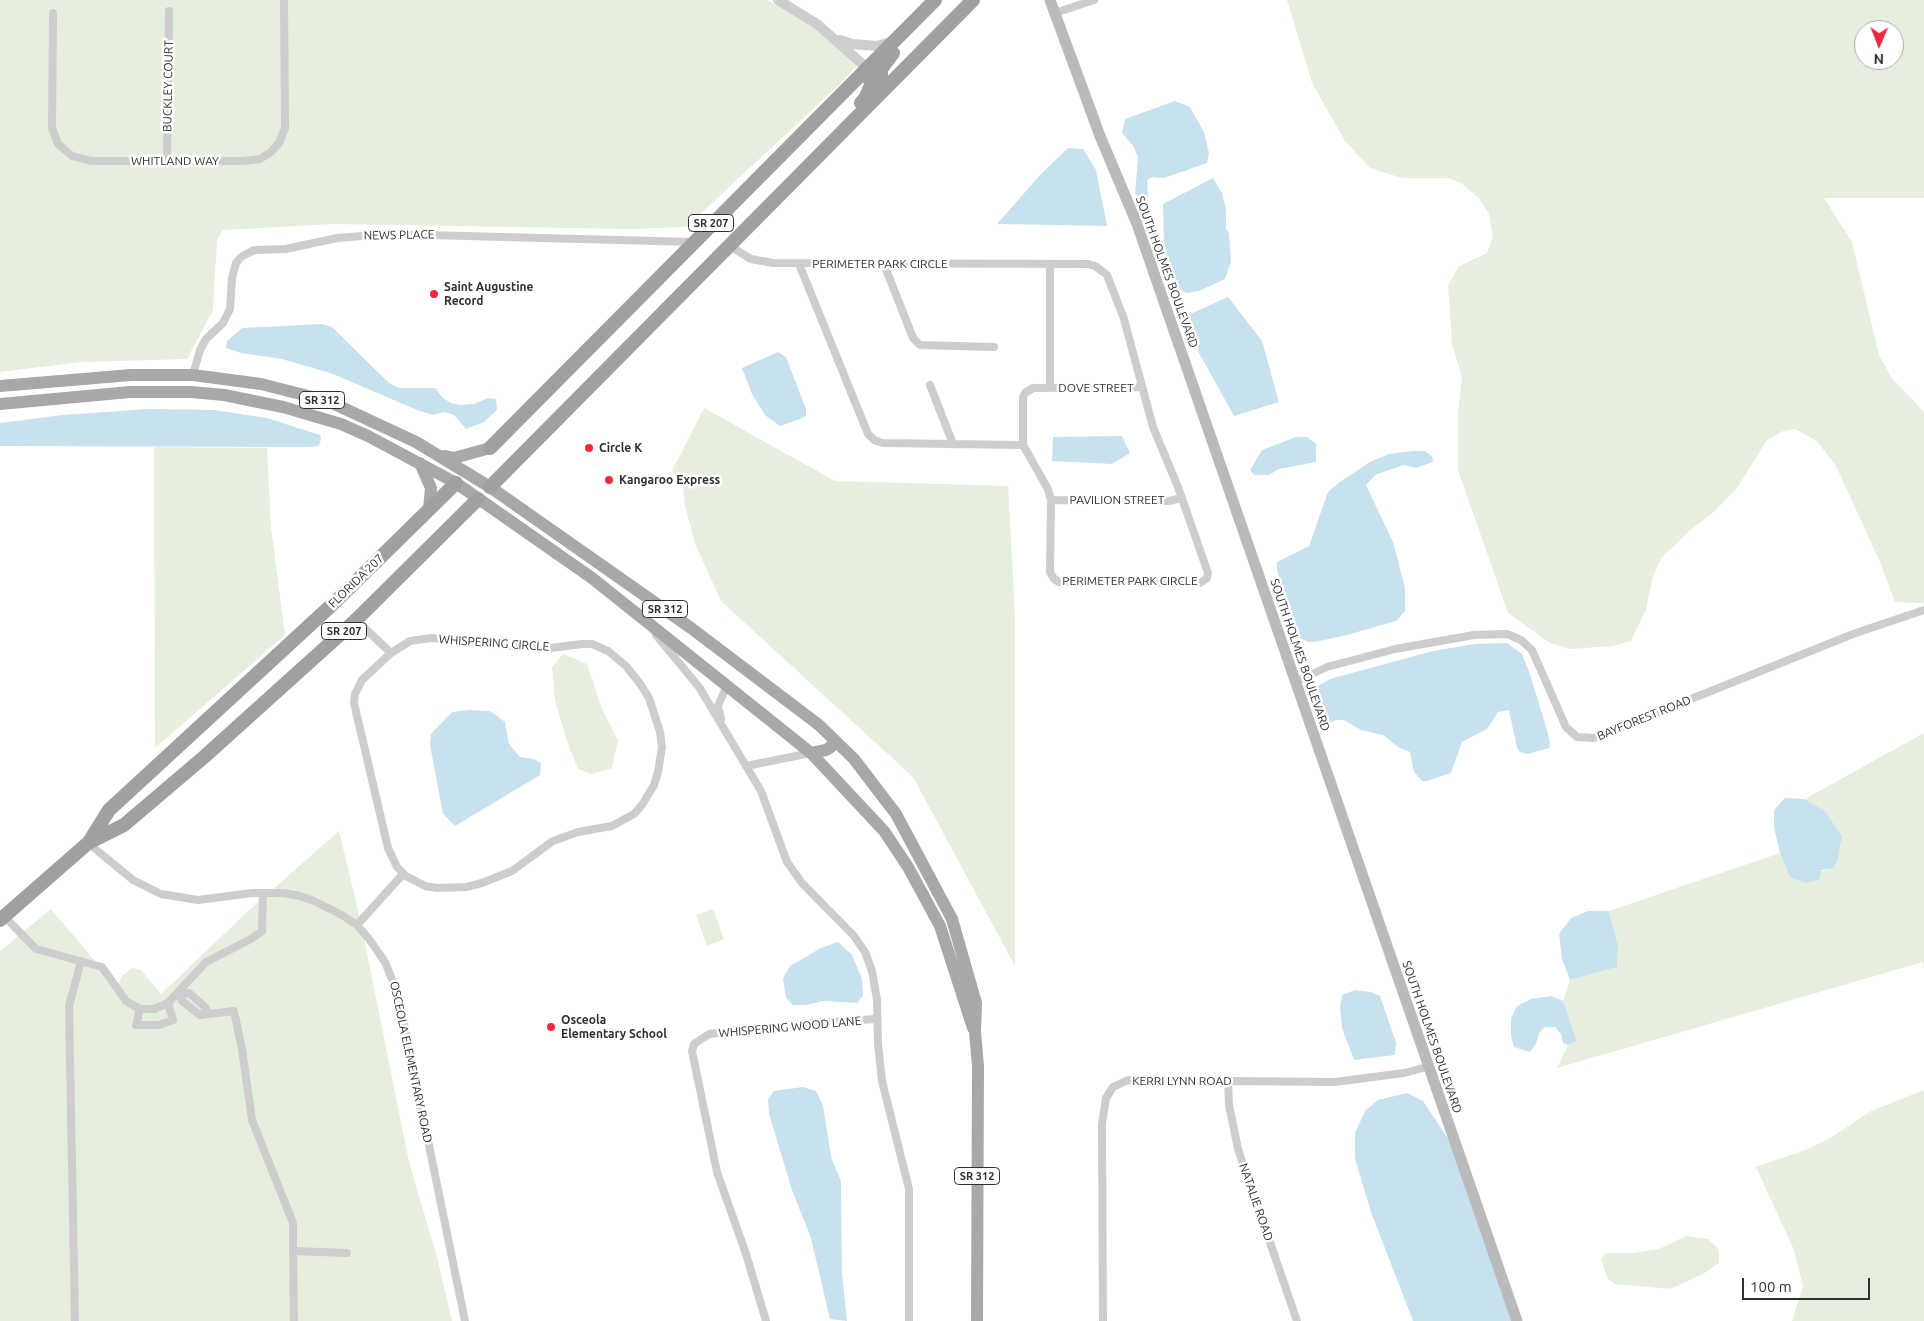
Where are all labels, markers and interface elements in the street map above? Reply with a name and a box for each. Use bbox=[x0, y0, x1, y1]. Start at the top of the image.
north arrow bbox=[1854, 20, 1904, 70]
street label: BUCKLEY COURT bbox=[160, 40, 176, 132]
text: N bbox=[1873, 51, 1884, 67]
street label: WHITLAND WAY bbox=[131, 154, 219, 168]
street label: SOUTH HOLMES BOULEVARD bbox=[1133, 194, 1201, 350]
road number: SR 207 bbox=[688, 214, 734, 232]
street label: NEWS PLACE bbox=[363, 227, 435, 243]
street label: PERIMETER PARK CIRCLE bbox=[812, 257, 948, 271]
place label: Saint Augustine Record bbox=[444, 280, 533, 308]
marker: Saint Augustine Record bbox=[428, 288, 440, 300]
street label: DOVE STREET bbox=[1058, 381, 1134, 395]
road number: SR 312 bbox=[300, 392, 344, 408]
place label: Circle K bbox=[599, 441, 642, 455]
marker: Circle K bbox=[583, 442, 595, 454]
place label: Kangaroo Express bbox=[619, 473, 720, 487]
marker: Kangaroo Express bbox=[603, 474, 615, 486]
street label: PAVILION STREET bbox=[1070, 493, 1164, 507]
street label: FLORIDA 207 bbox=[325, 551, 387, 611]
street label: PERIMETER PARK CIRCLE bbox=[1062, 574, 1198, 588]
street label: SOUTH HOLMES BOULEVARD bbox=[1267, 577, 1333, 733]
road number: SR 312 bbox=[642, 600, 688, 618]
road number: SR 207 bbox=[322, 622, 366, 640]
street label: WHISPERING CIRCLE bbox=[438, 632, 550, 654]
street label: BAYFOREST ROAD bbox=[1595, 693, 1693, 743]
street label: SOUTH HOLMES BOULEVARD bbox=[1399, 959, 1465, 1115]
street label: OSCEOLA ELEMENTARY ROAD bbox=[387, 980, 435, 1144]
place label: Osceola Elementary School bbox=[561, 1013, 667, 1041]
street label: WHISPERING WOOD LANE bbox=[718, 1014, 862, 1040]
marker: Osceola Elementary School bbox=[545, 1021, 557, 1033]
street label: KERRI LYNN ROAD bbox=[1132, 1074, 1232, 1088]
street label: NATALIE ROAD bbox=[1236, 1161, 1276, 1243]
road number: SR 312 bbox=[954, 1168, 1000, 1184]
scale bar bbox=[1744, 1268, 1872, 1300]
text: 100 m bbox=[1750, 1278, 1792, 1295]

